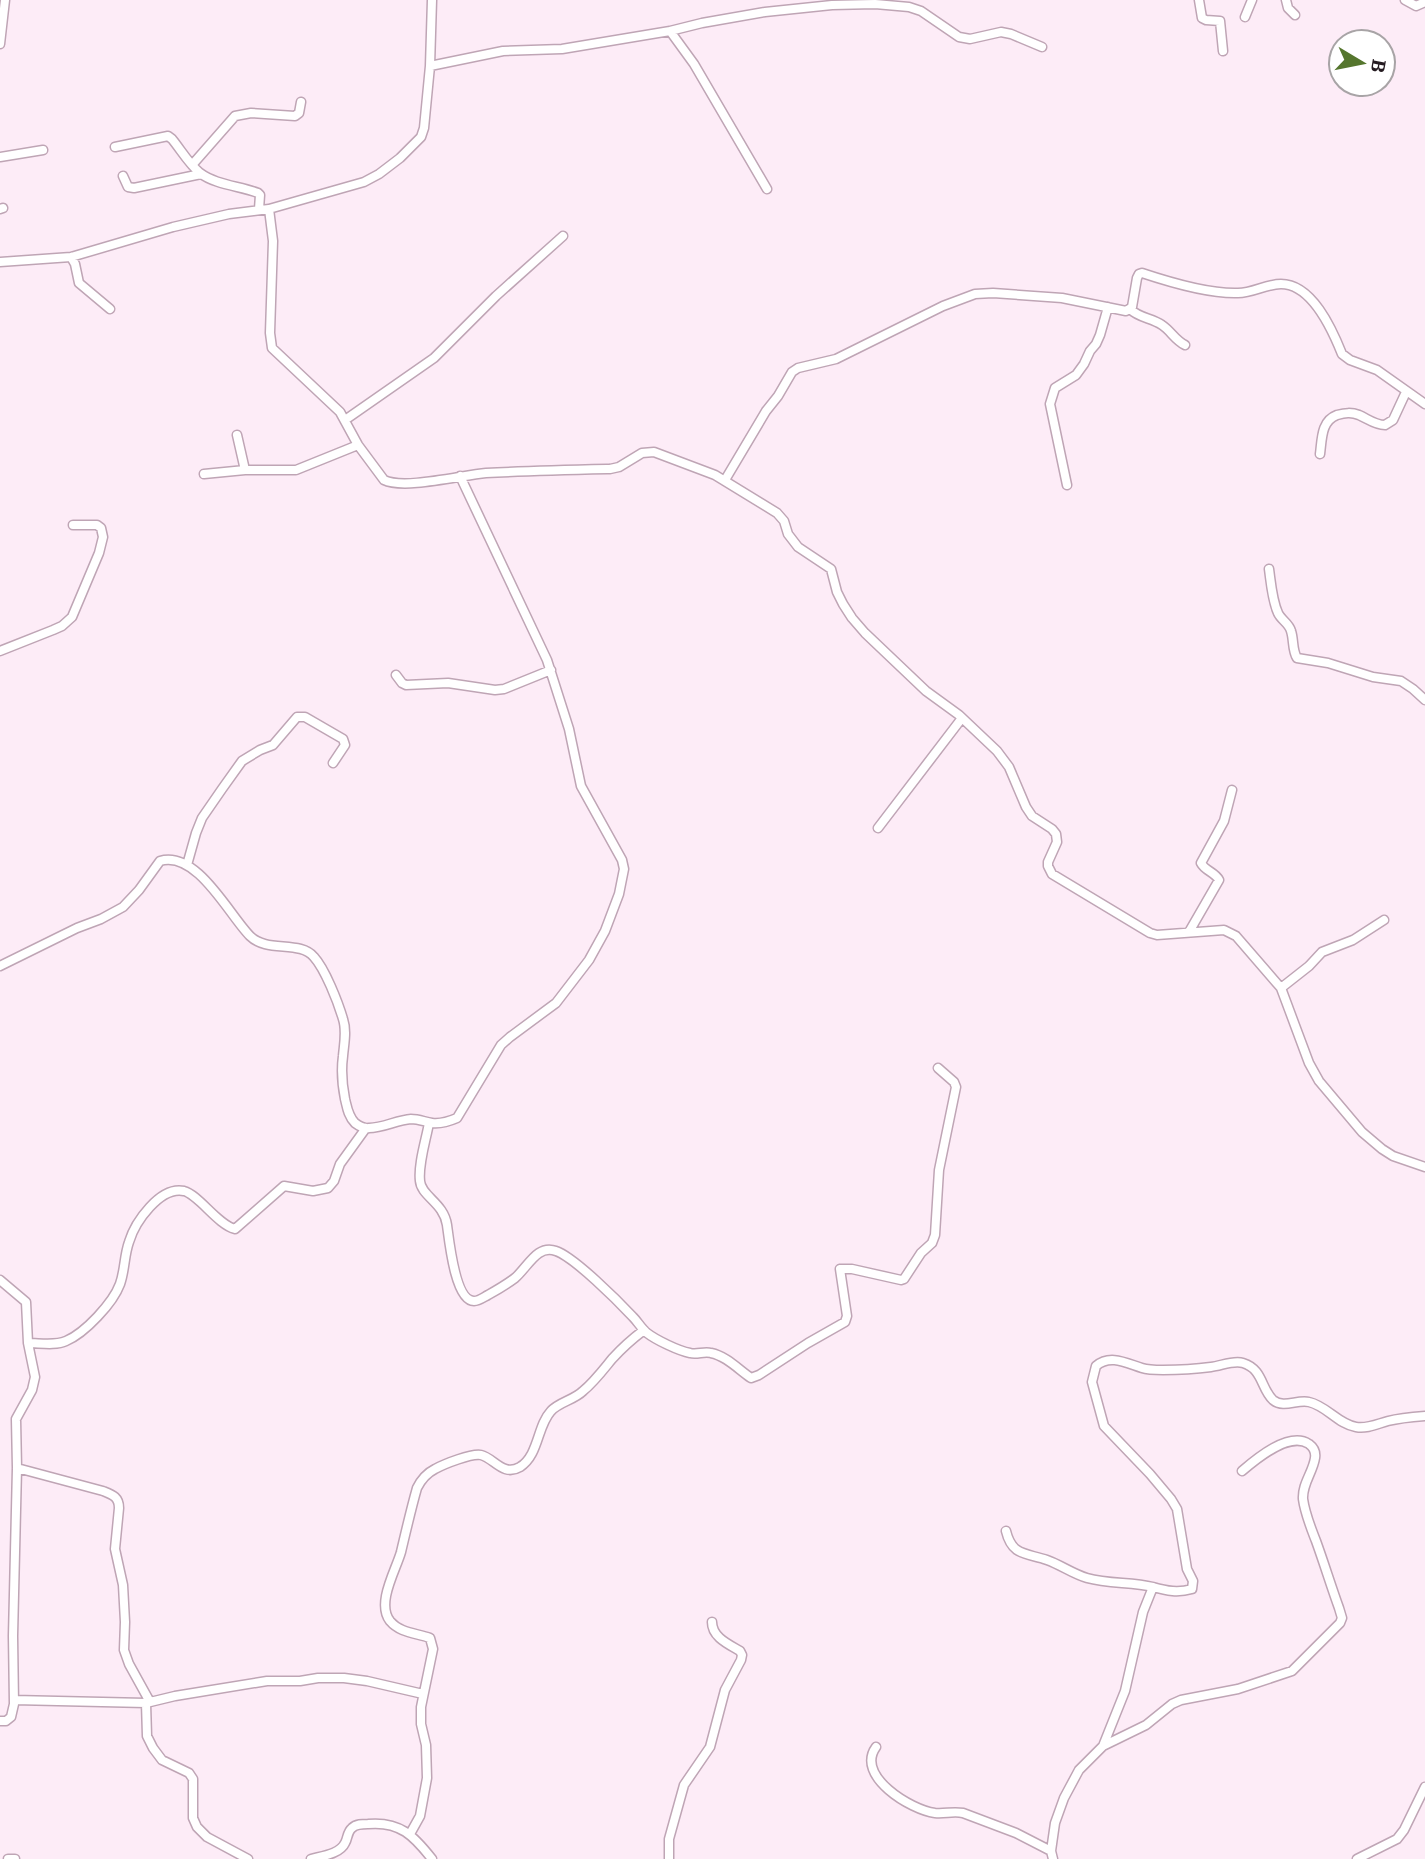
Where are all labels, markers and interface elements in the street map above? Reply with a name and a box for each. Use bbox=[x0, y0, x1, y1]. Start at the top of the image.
north arrow bbox=[1327, 28, 1397, 98]
text: B bbox=[1366, 57, 1392, 75]

